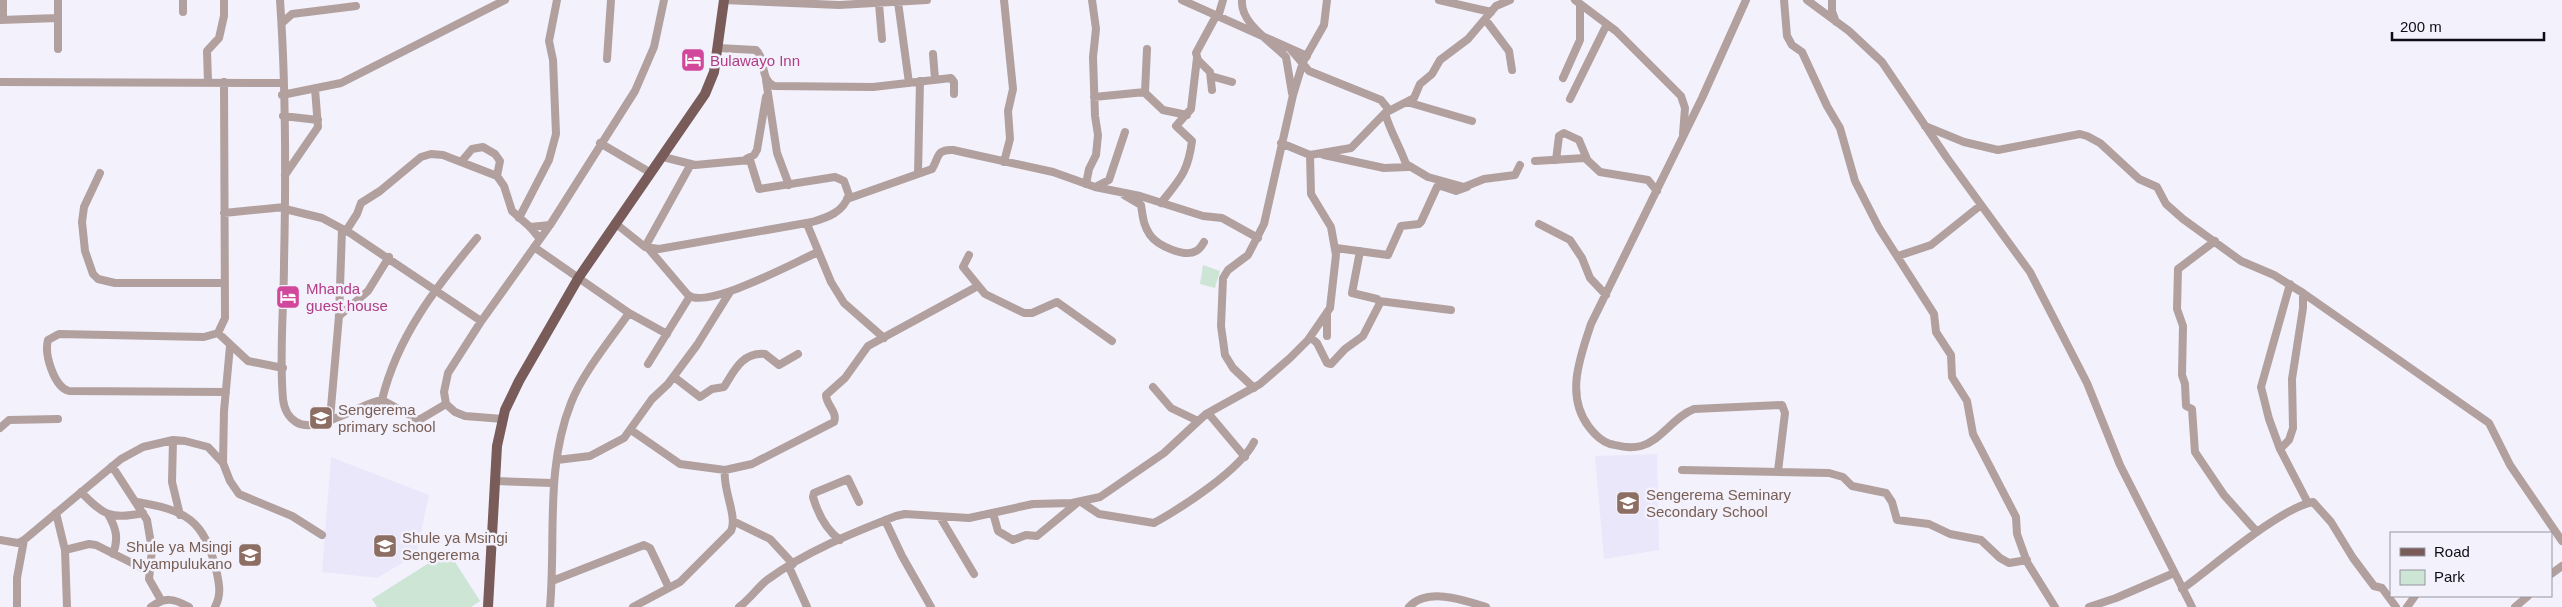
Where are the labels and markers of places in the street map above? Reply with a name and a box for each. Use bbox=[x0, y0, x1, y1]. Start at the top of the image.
hotel icon: Bulawayo Inn bbox=[680, 47, 706, 73]
place label: Bulawayo Inn bbox=[710, 52, 800, 69]
place label: Mhanda guest house bbox=[306, 280, 388, 314]
hotel icon: Mhanda guest house bbox=[275, 284, 301, 310]
place label: Sengerema primary school bbox=[338, 401, 436, 435]
school or university icon: Sengerema primary school bbox=[308, 405, 334, 431]
place label: Sengerema Seminary Secondary School bbox=[1646, 486, 1792, 520]
school or university icon: Sengerema Seminary Secondary School bbox=[1615, 490, 1641, 516]
place label: Shule ya Msingi Sengerema bbox=[402, 529, 508, 563]
school or university icon: Shule ya Msingi Sengerema bbox=[372, 533, 398, 559]
place label: Shule ya Msingi Nyampulukano bbox=[126, 538, 232, 572]
school or university icon: Shule ya Msingi Nyampulukano bbox=[237, 542, 263, 568]

